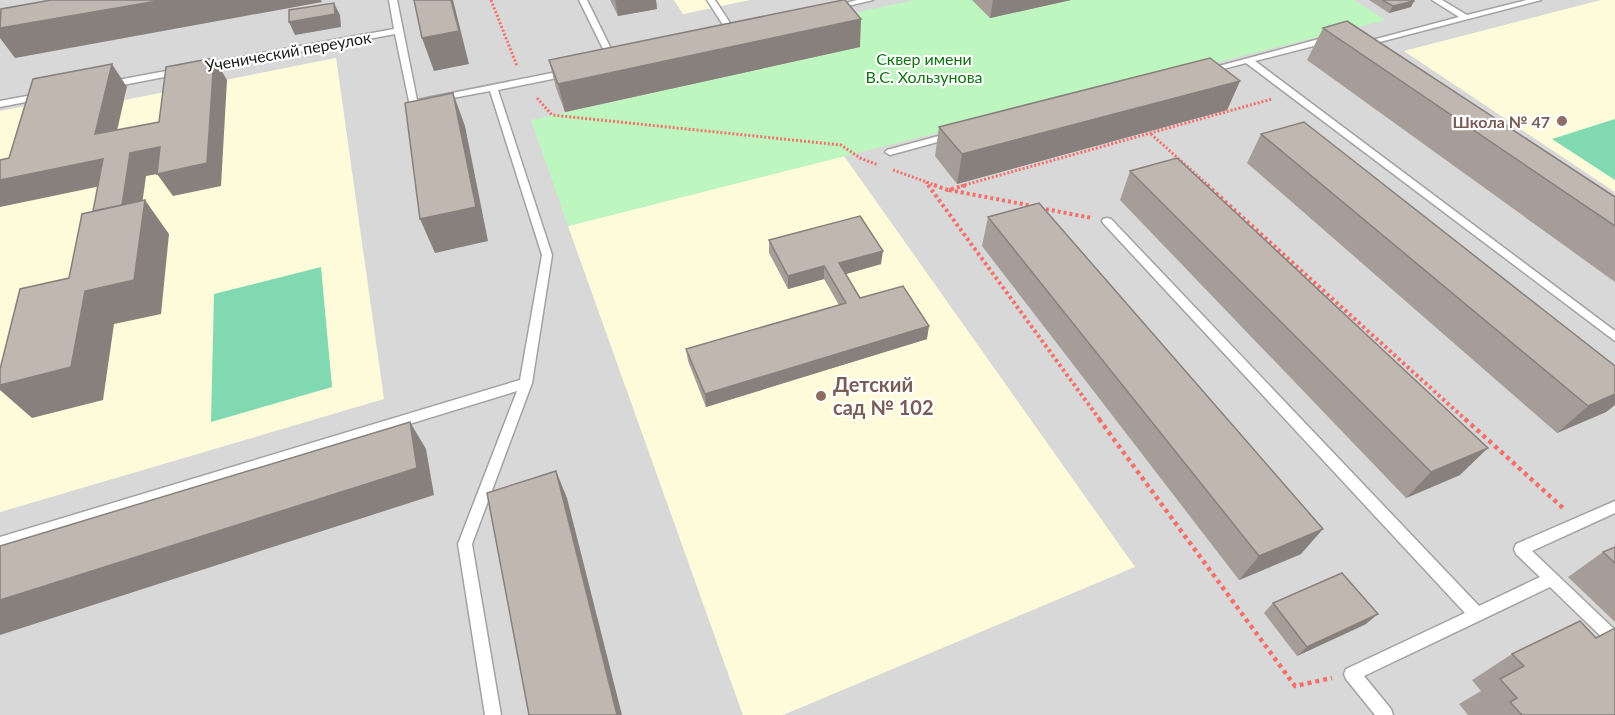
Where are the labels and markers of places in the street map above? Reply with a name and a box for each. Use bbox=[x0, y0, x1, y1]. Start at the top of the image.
place label: Школа № 47 bbox=[1453, 112, 1550, 131]
marker: Школа № 47 bbox=[1555, 114, 1569, 128]
place label: Детский сад № 102 bbox=[833, 372, 934, 419]
marker: Детский сад № 102 bbox=[814, 389, 828, 403]

